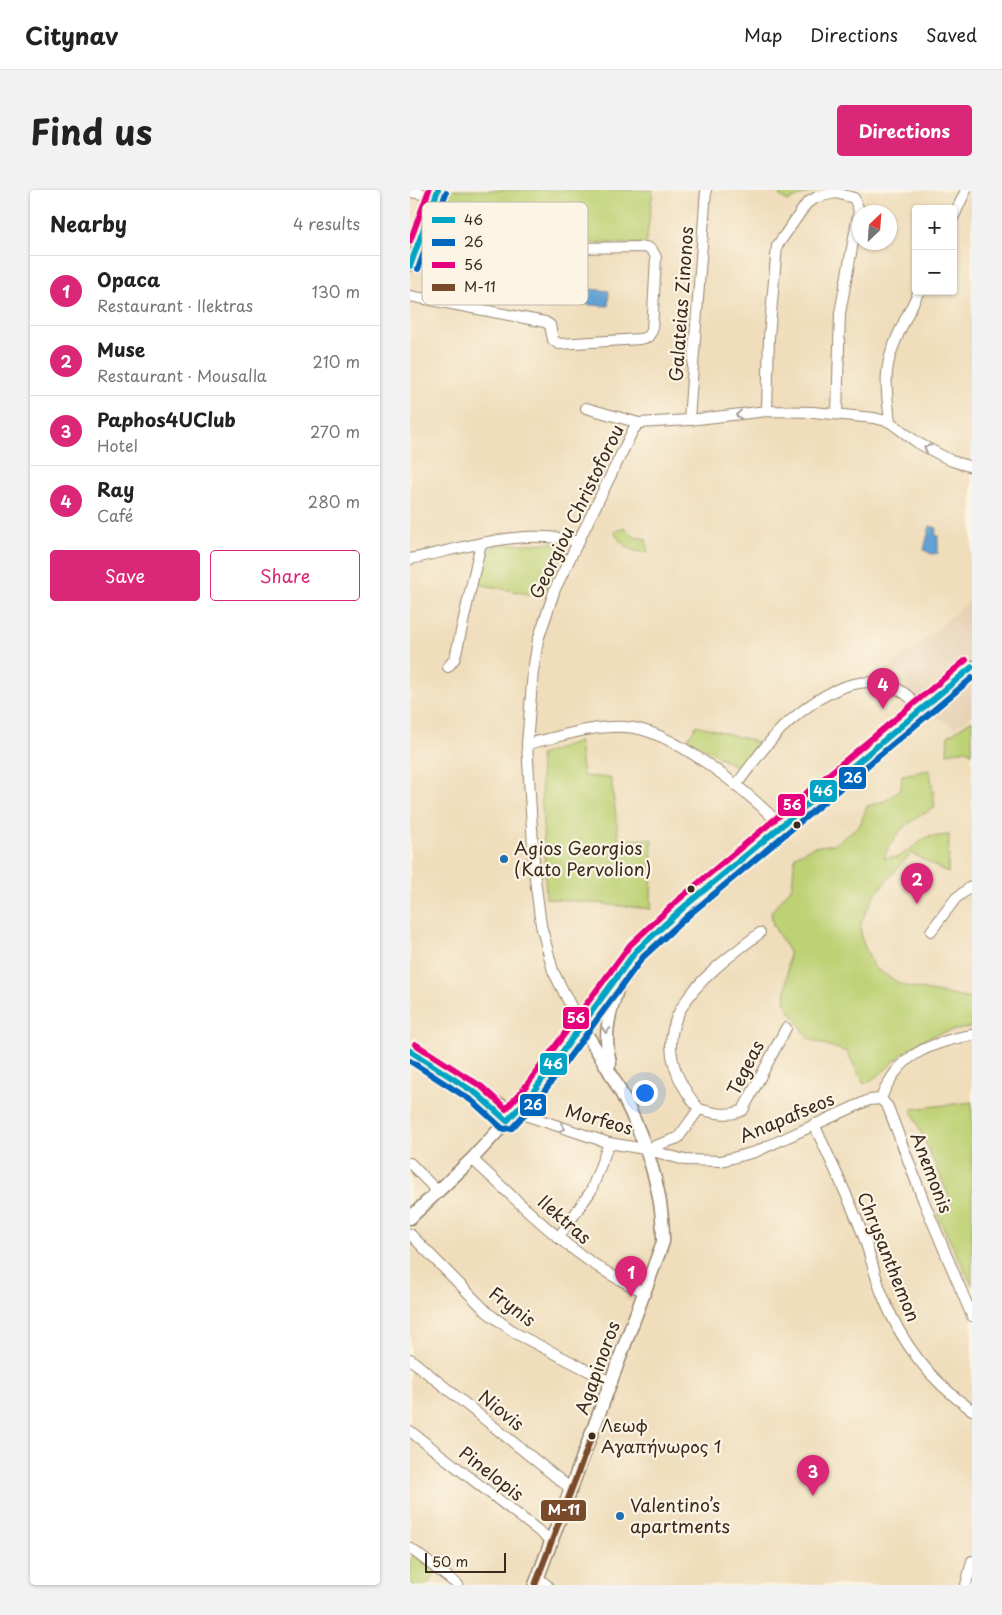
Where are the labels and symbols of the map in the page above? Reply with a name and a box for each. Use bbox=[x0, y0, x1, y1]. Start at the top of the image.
legend bbox=[422, 202, 588, 305]
north arrow bbox=[852, 205, 897, 250]
text: 46 bbox=[464, 209, 483, 230]
street label: Galateias Zinonos bbox=[662, 225, 699, 382]
text: 26 bbox=[464, 231, 483, 252]
text: 56 bbox=[464, 254, 483, 275]
text: M-11 bbox=[464, 276, 496, 297]
one-way arrow bbox=[735, 409, 743, 420]
street label: Georgiou Christoforou bbox=[522, 419, 630, 603]
one-way arrow bbox=[924, 444, 933, 454]
pin: 4 bbox=[867, 668, 899, 709]
line badge: 26 bbox=[838, 766, 867, 790]
text: 26 bbox=[844, 767, 862, 788]
line badge: 46 bbox=[809, 779, 838, 803]
text: 46 bbox=[813, 780, 833, 801]
line badge: 56 bbox=[777, 793, 806, 817]
text: 56 bbox=[783, 794, 802, 815]
unlabelled marker bbox=[792, 820, 802, 830]
place label: Agios Georgios (Kato Pervolion) bbox=[514, 834, 651, 882]
marker: Agios Georgios (Kato Pervolion) bbox=[498, 853, 510, 865]
pin: 2 bbox=[901, 863, 933, 904]
unlabelled marker bbox=[686, 884, 696, 894]
line badge: 56 bbox=[562, 1006, 590, 1030]
text: 56 bbox=[567, 1007, 586, 1028]
one-way arrow bbox=[601, 1026, 612, 1034]
street label: Tegeas bbox=[719, 1035, 770, 1100]
line badge: 46 bbox=[539, 1052, 568, 1076]
text: 46 bbox=[543, 1053, 563, 1074]
your location bbox=[632, 1080, 658, 1106]
street label: Anapafseos bbox=[735, 1084, 838, 1149]
line badge: 26 bbox=[519, 1093, 547, 1117]
text: 26 bbox=[524, 1094, 542, 1115]
street label: Morfeos bbox=[562, 1096, 636, 1141]
one-way arrow bbox=[557, 1122, 566, 1132]
street label: Anemonis bbox=[905, 1128, 960, 1217]
street label: Chrysanthemon bbox=[851, 1187, 928, 1325]
street label: Ilektras bbox=[532, 1188, 598, 1250]
pin: 1 bbox=[615, 1256, 647, 1297]
street label: Frynis bbox=[484, 1279, 542, 1332]
street label: Agapinoros bbox=[567, 1317, 626, 1418]
street label: Niovis bbox=[473, 1383, 531, 1437]
place label: Λεωφ Αγαπήνωρος 1 bbox=[601, 1412, 721, 1459]
marker: Λεωφ Αγαπήνωρος 1 bbox=[587, 1431, 597, 1441]
street label: Pinelopis bbox=[454, 1439, 530, 1507]
pin: 3 bbox=[797, 1455, 829, 1496]
place label: Valentino’s apartments bbox=[630, 1491, 730, 1539]
line badge: M-11 bbox=[540, 1499, 587, 1522]
text: M-11 bbox=[548, 1499, 580, 1520]
marker: Valentino’s apartments bbox=[614, 1510, 626, 1522]
scale bar bbox=[425, 1550, 506, 1573]

